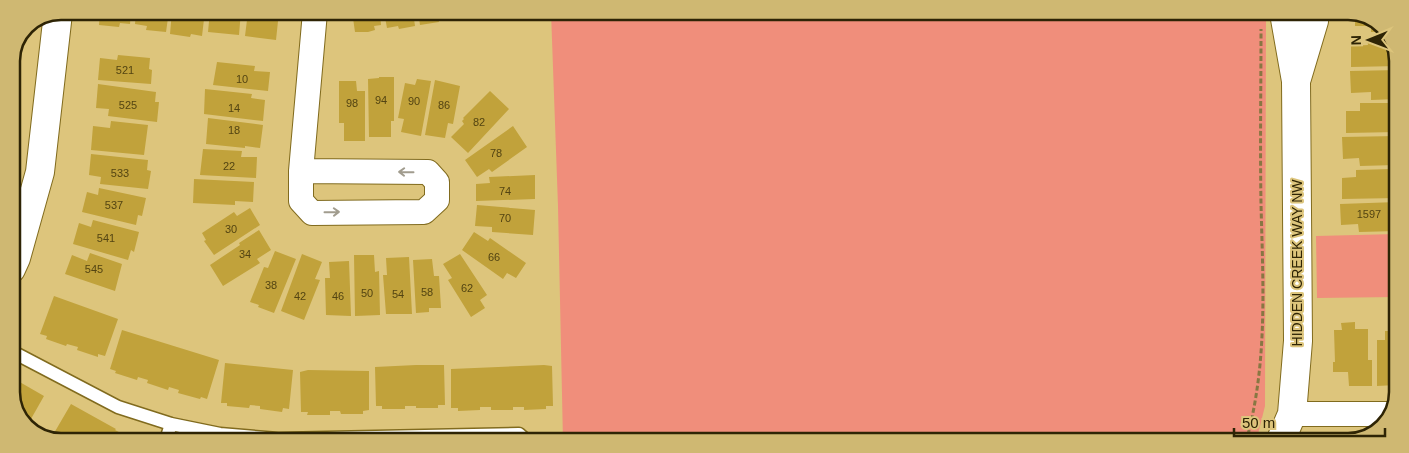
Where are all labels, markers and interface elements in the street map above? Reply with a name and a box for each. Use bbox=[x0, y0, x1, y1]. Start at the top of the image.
north arrow bbox=[1344, 15, 1394, 65]
text: N bbox=[1348, 35, 1364, 45]
house number: 521 bbox=[116, 64, 134, 76]
house number: 10 bbox=[236, 73, 248, 85]
house number: 94 bbox=[375, 94, 387, 106]
house number: 90 bbox=[408, 95, 420, 107]
house number: 98 bbox=[346, 97, 358, 109]
house number: 525 bbox=[119, 99, 137, 111]
house number: 86 bbox=[438, 99, 450, 111]
house number: 14 bbox=[228, 102, 240, 114]
house number: 82 bbox=[473, 116, 485, 128]
house number: 18 bbox=[228, 124, 240, 136]
house number: 78 bbox=[490, 147, 502, 159]
house number: 22 bbox=[223, 160, 235, 172]
house number: 533 bbox=[111, 167, 129, 179]
one-way arrow bbox=[399, 167, 415, 177]
street label: HIDDEN CREEK WAY NW bbox=[1289, 179, 1305, 346]
house number: 74 bbox=[499, 185, 511, 197]
house number: 537 bbox=[105, 199, 123, 211]
one-way arrow bbox=[324, 208, 340, 217]
house number: 1597 bbox=[1357, 208, 1381, 220]
house number: 70 bbox=[499, 212, 511, 224]
house number: 30 bbox=[225, 223, 237, 235]
house number: 541 bbox=[97, 232, 115, 244]
house number: 34 bbox=[239, 248, 251, 260]
house number: 66 bbox=[488, 251, 500, 263]
house number: 545 bbox=[85, 263, 103, 275]
house number: 38 bbox=[265, 279, 277, 291]
house number: 62 bbox=[461, 282, 473, 294]
house number: 58 bbox=[421, 286, 433, 298]
house number: 50 bbox=[361, 287, 373, 299]
house number: 54 bbox=[392, 288, 404, 300]
house number: 42 bbox=[294, 290, 306, 302]
house number: 46 bbox=[332, 290, 344, 302]
scale bar bbox=[1234, 406, 1385, 438]
text: 50 m bbox=[1242, 414, 1275, 431]

